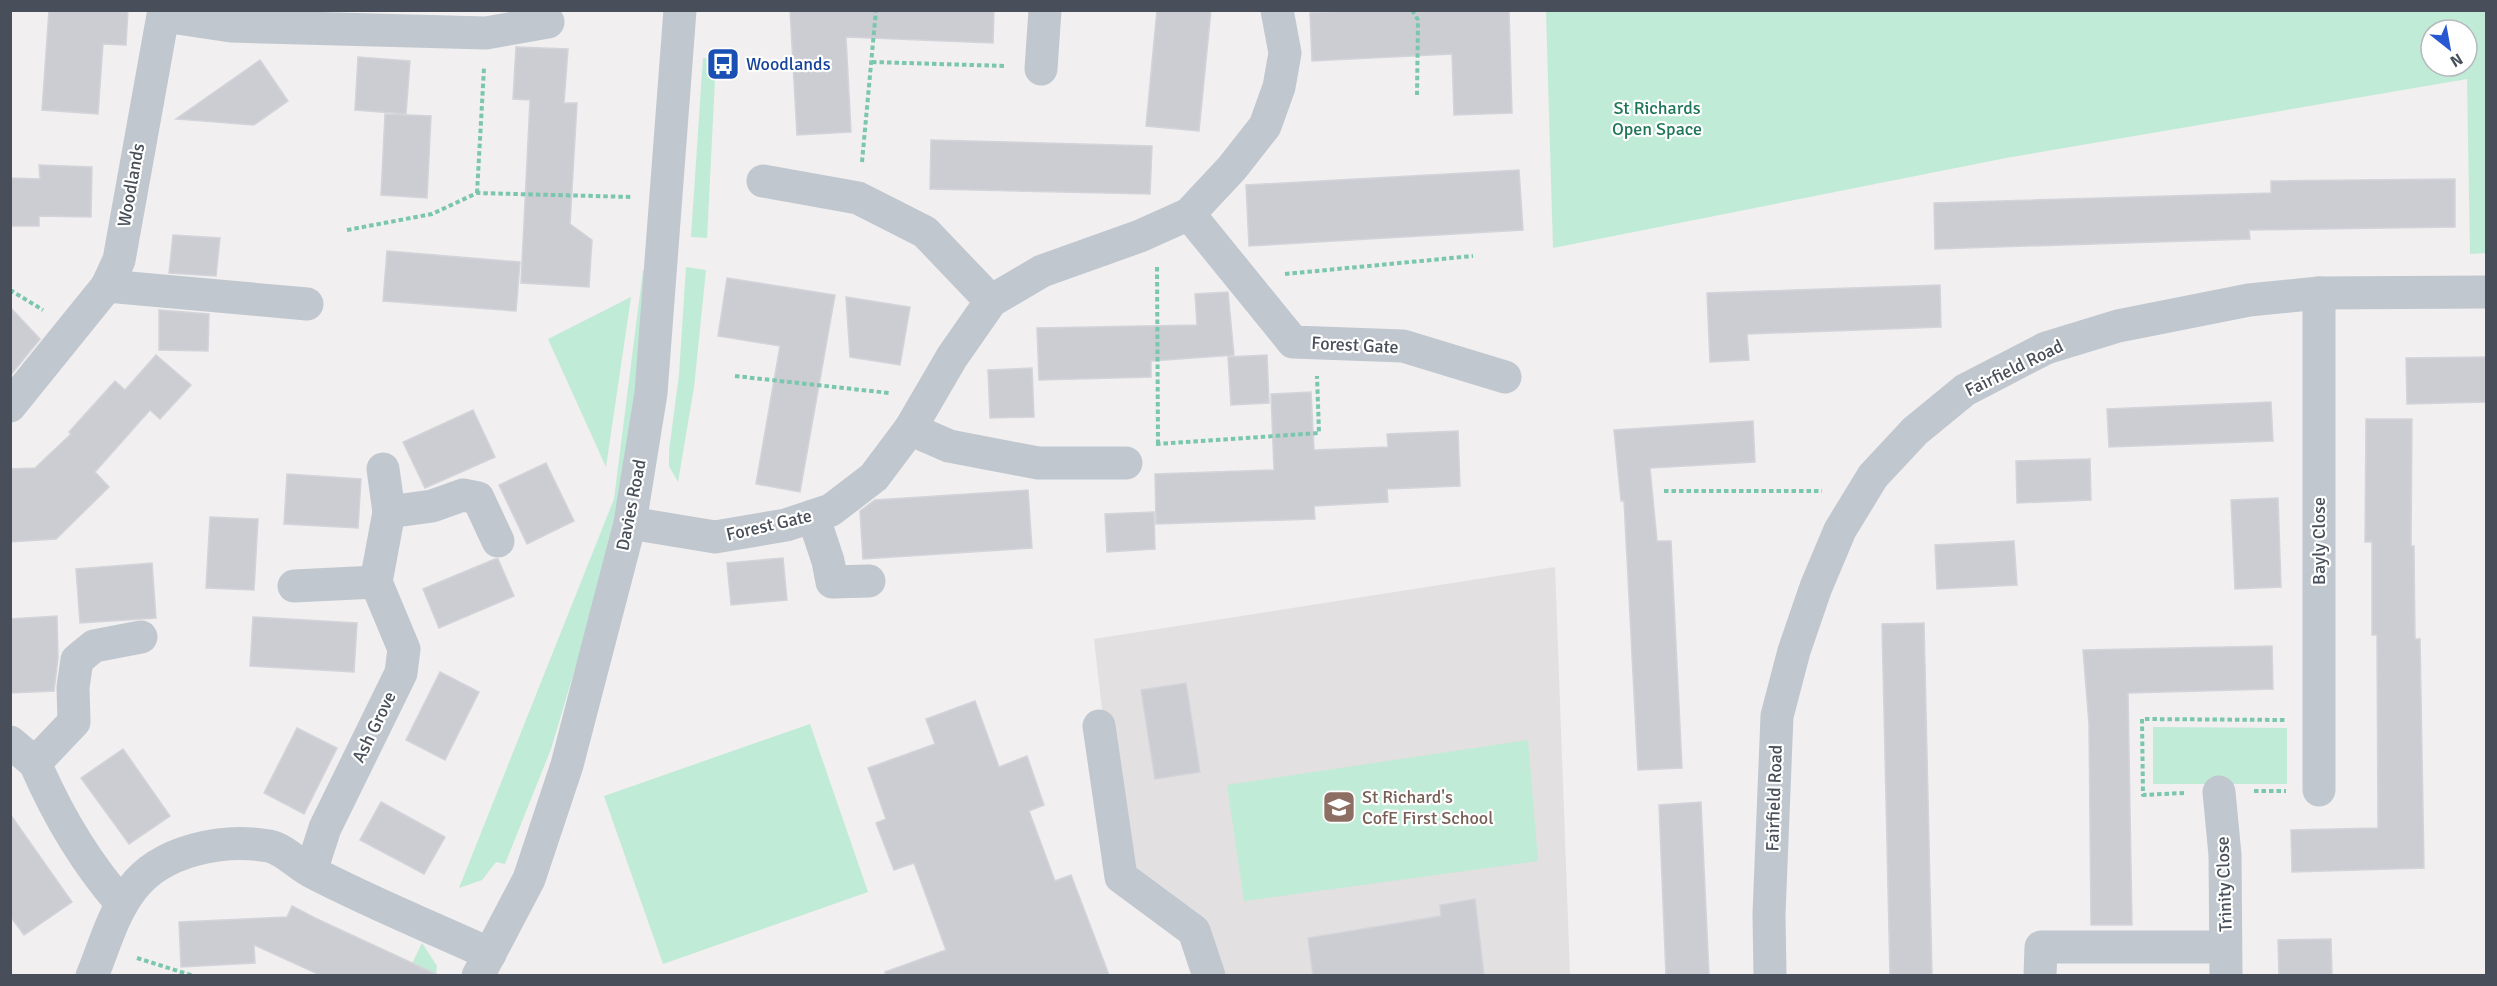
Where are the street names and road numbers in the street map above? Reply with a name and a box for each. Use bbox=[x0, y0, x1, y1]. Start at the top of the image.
street label: Woodlands bbox=[113, 141, 149, 229]
street label: Forest Gate bbox=[1311, 332, 1399, 358]
street label: Fairfield Road bbox=[1961, 335, 2067, 401]
street label: Davies Road bbox=[611, 457, 651, 553]
street label: Bayly Close bbox=[2308, 497, 2330, 585]
street label: Forest Gate bbox=[724, 504, 814, 546]
street label: Ash Grove bbox=[347, 688, 401, 766]
street label: Fairfield Road bbox=[1761, 744, 1787, 852]
street label: Trinity Close bbox=[2211, 836, 2237, 932]

